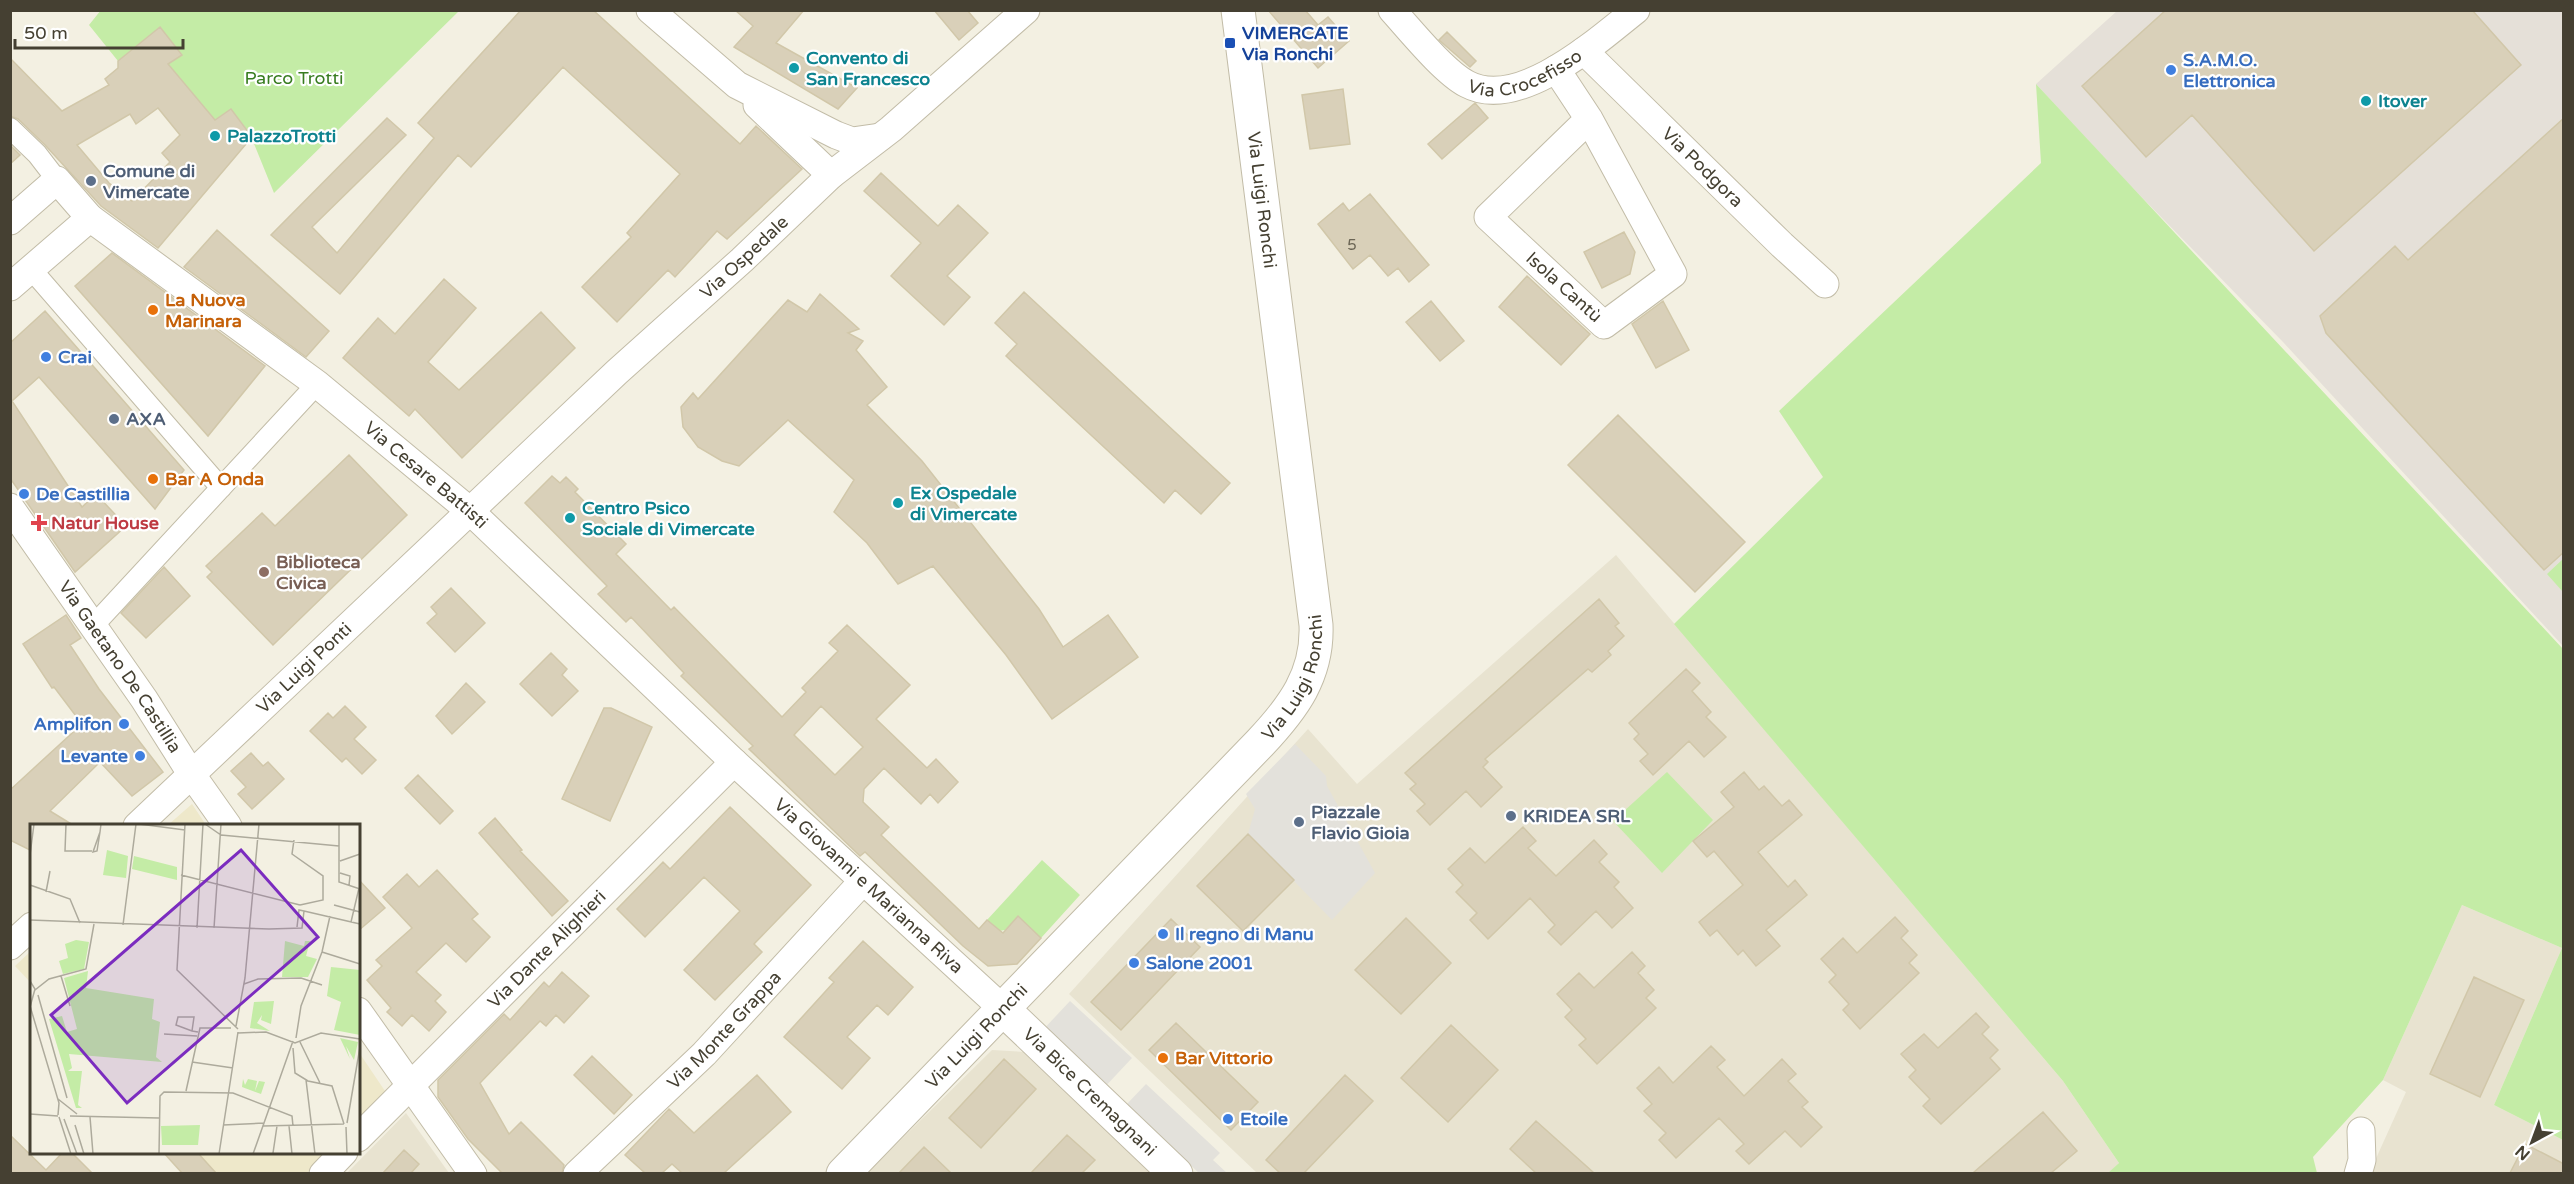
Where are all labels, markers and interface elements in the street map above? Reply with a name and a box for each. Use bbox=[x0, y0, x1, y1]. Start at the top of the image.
scale bar bbox=[15, 12, 183, 50]
text: 50 m bbox=[24, 22, 68, 44]
place label: VIMERCATE Via Ronchi bbox=[1242, 22, 1349, 65]
marker: VIMERCATE Via Ronchi bbox=[1223, 36, 1237, 50]
street label: Via Crocefisso bbox=[1465, 45, 1586, 102]
place label: Convento di San Francesco bbox=[806, 47, 930, 90]
place label: S.A.M.O. Elettronica bbox=[2183, 49, 2276, 92]
marker: Convento di San Francesco bbox=[787, 61, 801, 75]
marker: S.A.M.O. Elettronica bbox=[2164, 63, 2178, 77]
park label: Parco Trotti bbox=[244, 67, 344, 89]
place label: Itover bbox=[2378, 90, 2428, 112]
marker: Itover bbox=[2359, 94, 2373, 108]
street label: Via Podgora bbox=[1657, 123, 1748, 212]
place label: PalazzoTrotti bbox=[227, 125, 336, 147]
marker: PalazzoTrotti bbox=[208, 129, 222, 143]
street label: Via Luigi Ronchi bbox=[1243, 130, 1281, 270]
place label: Comune di Vimercate bbox=[103, 160, 195, 203]
marker: Comune di Vimercate bbox=[84, 174, 98, 188]
street label: Via Ospedale bbox=[695, 211, 793, 303]
house number: 5 bbox=[1347, 236, 1357, 254]
street label: Isola Cantù bbox=[1521, 247, 1607, 327]
place label: La Nuova Marinara bbox=[165, 289, 246, 332]
marker: La Nuova Marinara bbox=[146, 303, 160, 317]
place label: Crai bbox=[58, 346, 92, 368]
marker: Crai bbox=[39, 350, 53, 364]
place label: AXA bbox=[126, 408, 166, 430]
marker: AXA bbox=[107, 412, 121, 426]
street label: Via Cesare Battisti bbox=[360, 417, 493, 533]
place label: Bar A Onda bbox=[165, 468, 264, 490]
marker: Bar A Onda bbox=[146, 472, 160, 486]
place label: Ex Ospedale di Vimercate bbox=[910, 482, 1017, 525]
place label: De Castillia bbox=[36, 483, 130, 505]
marker: De Castillia bbox=[17, 487, 31, 501]
marker: Ex Ospedale di Vimercate bbox=[891, 496, 905, 510]
place label: Centro Psico Sociale di Vimercate bbox=[582, 497, 755, 540]
marker: Centro Psico Sociale di Vimercate bbox=[563, 511, 577, 525]
place label: Natur House bbox=[51, 512, 159, 534]
marker: Natur House bbox=[32, 516, 46, 530]
place label: Biblioteca Civica bbox=[276, 551, 361, 594]
marker: Biblioteca Civica bbox=[257, 565, 271, 579]
street label: Via Gaetano De Castillia bbox=[54, 576, 186, 757]
street label: Via Luigi Ronchi bbox=[1257, 613, 1328, 745]
street label: Via Luigi Ponti bbox=[252, 618, 356, 718]
place label: Amplifon bbox=[34, 713, 112, 735]
marker: Amplifon bbox=[117, 717, 131, 731]
place label: Levante bbox=[60, 745, 128, 767]
marker: Levante bbox=[133, 749, 147, 763]
street label: Via Giovanni e Marianna Riva bbox=[770, 794, 968, 978]
place label: Piazzale Flavio Gioia bbox=[1311, 801, 1410, 844]
place label: KRIDEA SRL bbox=[1523, 805, 1631, 827]
marker: KRIDEA SRL bbox=[1504, 809, 1518, 823]
marker: Piazzale Flavio Gioia bbox=[1292, 815, 1306, 829]
inset map bbox=[30, 824, 360, 1154]
street label: Via Dante Alighieri bbox=[483, 886, 610, 1013]
place label: Il regno di Manu bbox=[1175, 923, 1314, 945]
marker: Il regno di Manu bbox=[1156, 927, 1170, 941]
place label: Salone 2001 bbox=[1146, 952, 1254, 974]
marker: Salone 2001 bbox=[1127, 956, 1141, 970]
street label: Via Monte Grappa bbox=[663, 966, 786, 1094]
street label: Via Luigi Ronchi bbox=[921, 979, 1032, 1093]
street label: Via Bice Cremagnani bbox=[1018, 1023, 1161, 1161]
place label: Bar Vittorio bbox=[1175, 1047, 1273, 1069]
marker: Bar Vittorio bbox=[1156, 1051, 1170, 1065]
place label: Etoile bbox=[1240, 1108, 1288, 1130]
marker: Etoile bbox=[1221, 1112, 1235, 1126]
north arrow bbox=[2502, 1112, 2562, 1172]
text: N bbox=[2511, 1141, 2534, 1164]

